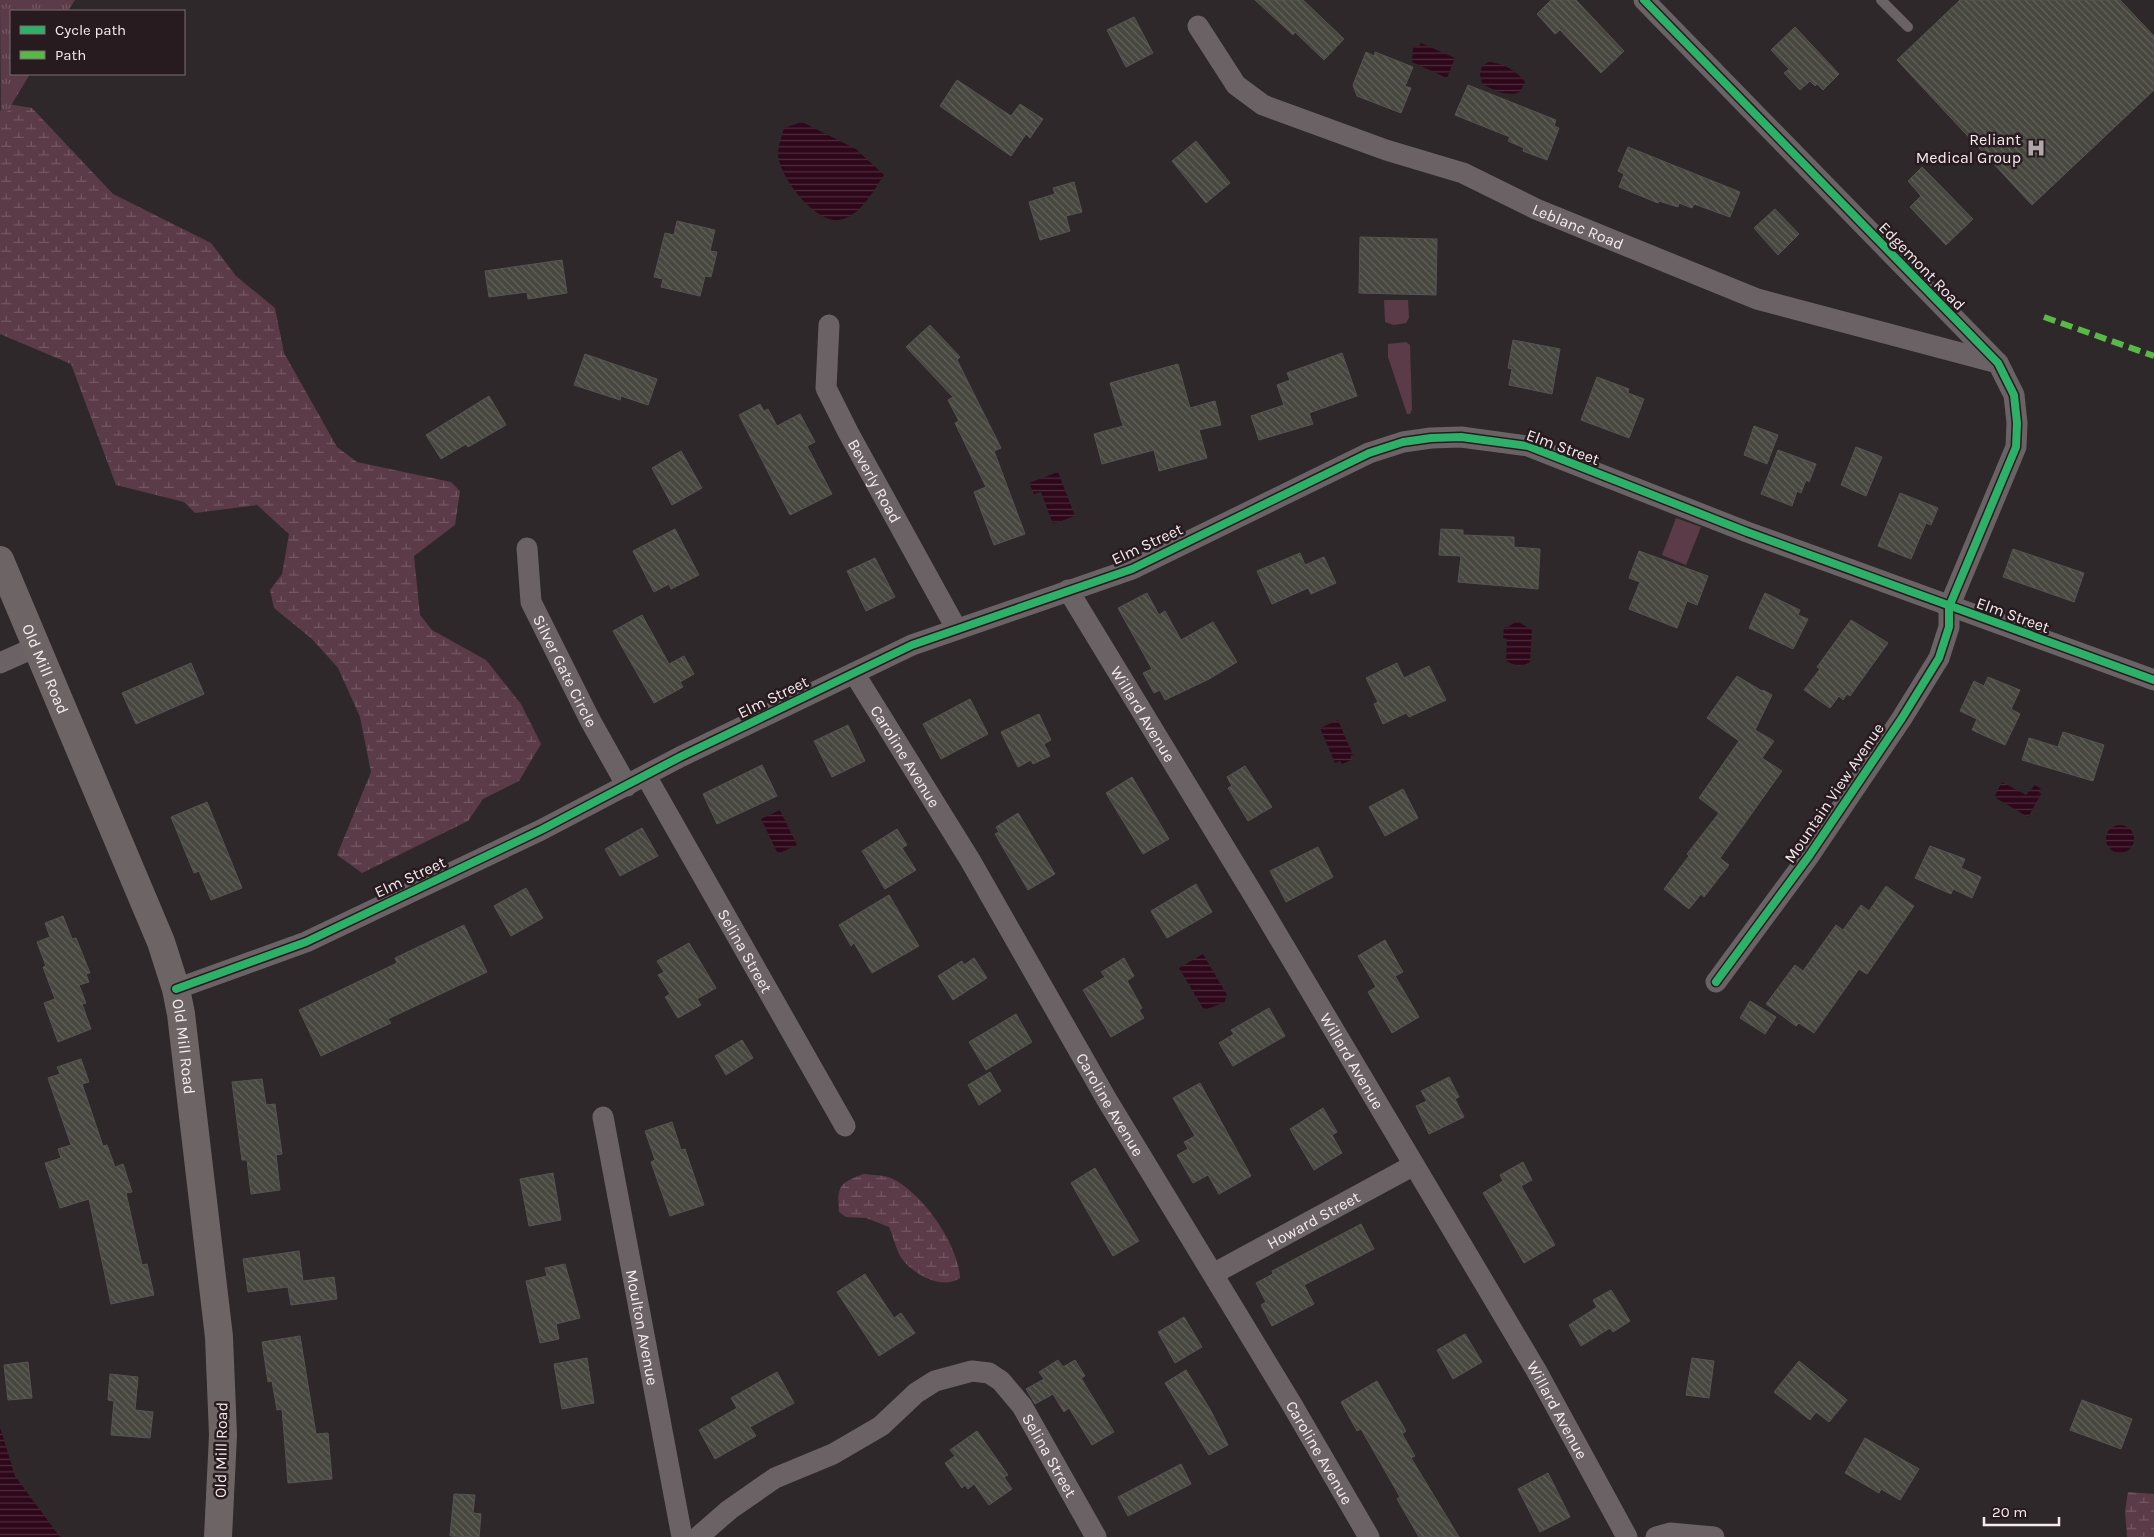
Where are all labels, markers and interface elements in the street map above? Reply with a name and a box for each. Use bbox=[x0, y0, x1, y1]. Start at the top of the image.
legend bbox=[10, 10, 185, 75]
text: Cycle path bbox=[55, 21, 126, 39]
text: Path bbox=[55, 46, 86, 64]
place label: Reliant Medical Group bbox=[1916, 130, 2021, 167]
hospital icon: Reliant Medical Group bbox=[2025, 137, 2047, 159]
street label: Leblanc Road bbox=[1530, 199, 1627, 253]
street label: Edgemont Road bbox=[1875, 218, 1969, 314]
street label: Elm Street bbox=[1524, 425, 1602, 469]
street label: Beverly Road bbox=[844, 436, 906, 526]
street label: Elm Street bbox=[1108, 519, 1186, 569]
street label: Elm Street bbox=[1974, 593, 2052, 637]
street label: Silver Gate Circle bbox=[529, 611, 602, 730]
street label: Old Mill Road bbox=[18, 621, 73, 717]
street label: Willard Avenue bbox=[1107, 663, 1180, 765]
street label: Elm Street bbox=[735, 672, 811, 722]
street label: Caroline Avenue bbox=[867, 702, 945, 811]
street label: Mountain View Avenue bbox=[1780, 719, 1888, 867]
street label: Elm Street bbox=[371, 852, 449, 902]
street label: Selina Street bbox=[714, 905, 777, 996]
street label: Old Mill Road bbox=[169, 997, 200, 1095]
street label: Willard Avenue bbox=[1316, 1009, 1388, 1112]
street label: Caroline Avenue bbox=[1073, 1049, 1148, 1160]
street label: Howard Street bbox=[1263, 1187, 1363, 1253]
street label: Moulton Avenue bbox=[622, 1268, 663, 1387]
street label: Willard Avenue bbox=[1523, 1357, 1592, 1462]
street label: Caroline Avenue bbox=[1282, 1397, 1357, 1508]
street label: Old Mill Road bbox=[211, 1402, 231, 1498]
street label: Selina Street bbox=[1019, 1410, 1081, 1500]
scale bar bbox=[1984, 1494, 2059, 1526]
text: 20 m bbox=[1992, 1503, 2027, 1521]

